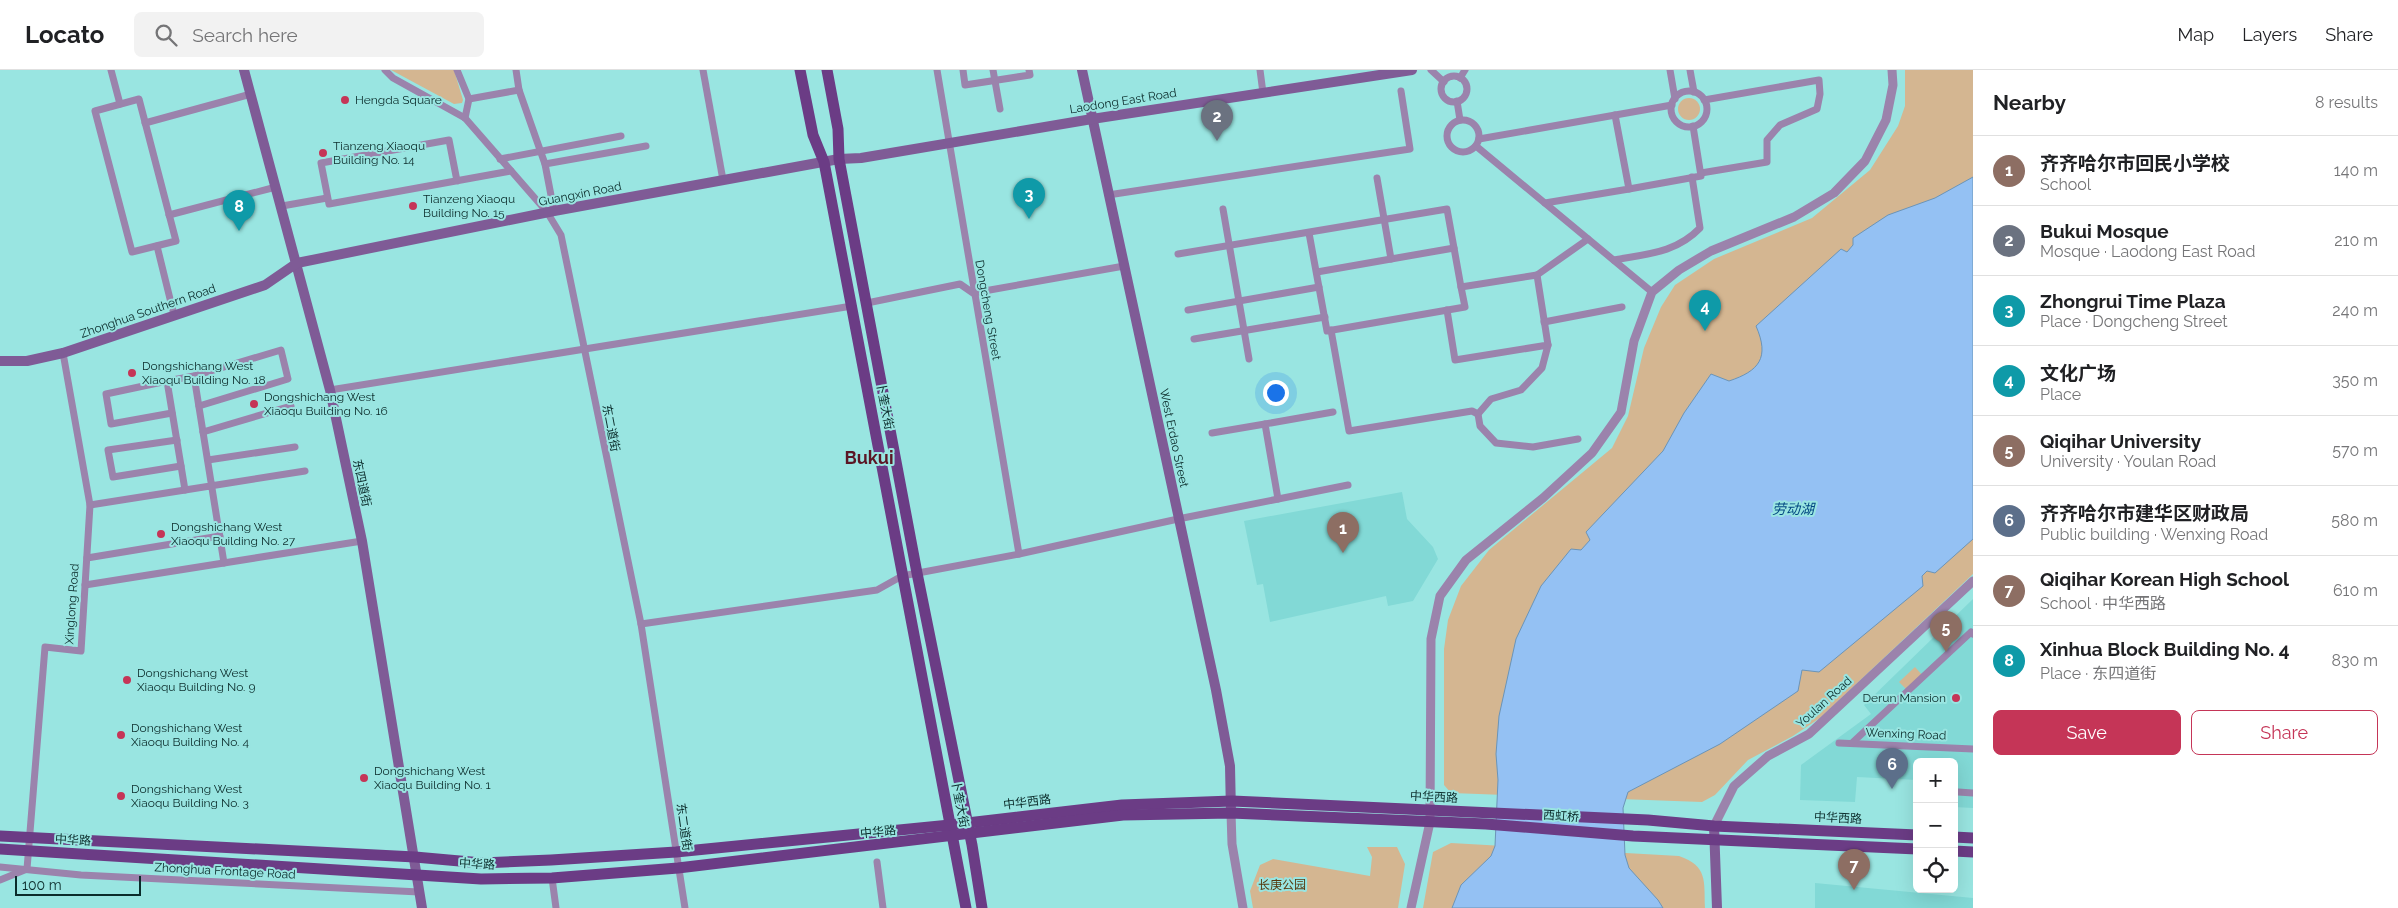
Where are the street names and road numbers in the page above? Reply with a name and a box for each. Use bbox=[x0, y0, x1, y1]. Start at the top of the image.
street label: Laodong East Road bbox=[1068, 86, 1178, 116]
street label: Guangxin Road bbox=[537, 179, 623, 209]
street label: Dongcheng Street bbox=[972, 259, 1004, 361]
street label: Zhonghua Southern Road bbox=[78, 281, 218, 341]
street label: 卜奎大街 bbox=[874, 381, 896, 431]
street label: West Erdao Street bbox=[1157, 387, 1191, 489]
street label: 东二道街 bbox=[600, 403, 622, 453]
street label: 东四道街 bbox=[350, 458, 374, 508]
street label: Xinglong Road bbox=[62, 563, 82, 645]
street label: Youlan Road bbox=[1793, 674, 1855, 730]
street label: Wenxing Road bbox=[1865, 726, 1947, 742]
street label: 卜奎大街 bbox=[949, 779, 971, 829]
street label: 中华西路 bbox=[1410, 789, 1458, 805]
street label: 中华西路 bbox=[1002, 792, 1052, 812]
street label: 东二道街 bbox=[674, 802, 694, 852]
street label: 西虹桥 bbox=[1543, 808, 1579, 824]
street label: 中华西路 bbox=[1814, 810, 1862, 826]
street label: 中华路 bbox=[859, 823, 897, 841]
street label: 中华路 bbox=[55, 832, 91, 848]
street label: 中华路 bbox=[459, 856, 495, 872]
street label: Zhonghua Frontage Road bbox=[154, 860, 296, 882]

